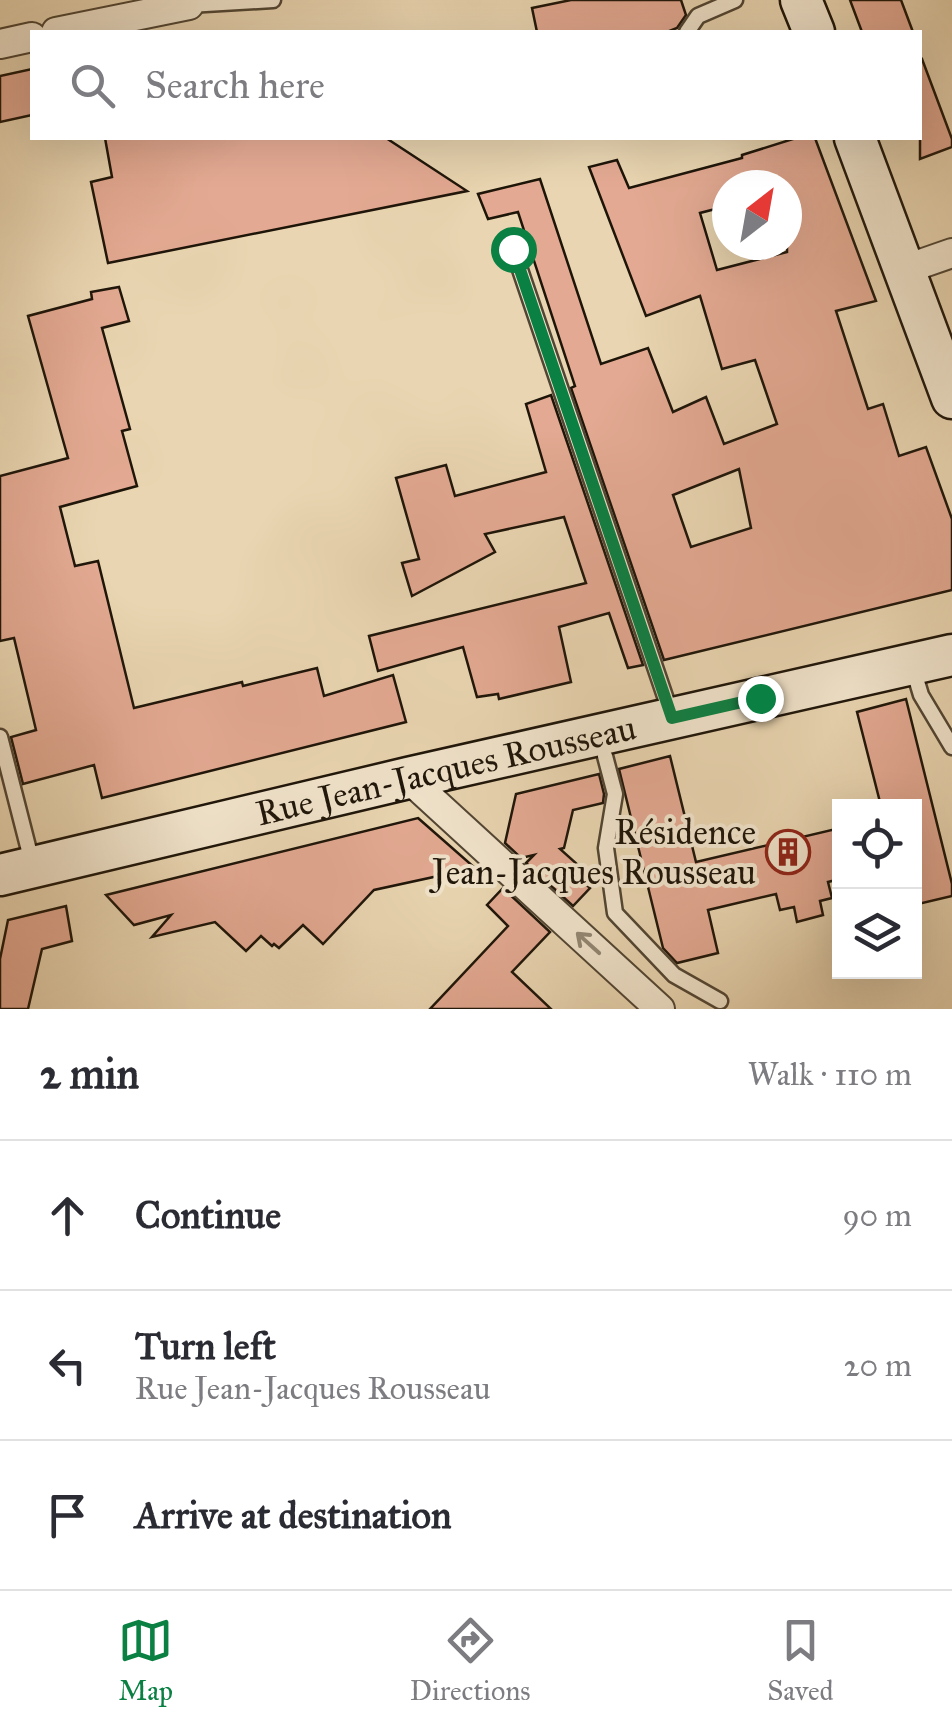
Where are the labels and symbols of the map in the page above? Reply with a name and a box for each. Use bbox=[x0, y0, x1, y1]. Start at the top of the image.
north arrow bbox=[712, 170, 802, 260]
route start bbox=[491, 227, 537, 273]
route end bbox=[738, 676, 784, 722]
street label: Rue Jean-Jacques Rousseau bbox=[252, 706, 640, 835]
place label: Résidence Jean-Jacques Rousseau bbox=[428, 811, 756, 894]
building icon: Résidence Jean-Jacques Rousseau bbox=[765, 829, 811, 875]
one-way arrow bbox=[576, 932, 601, 955]

